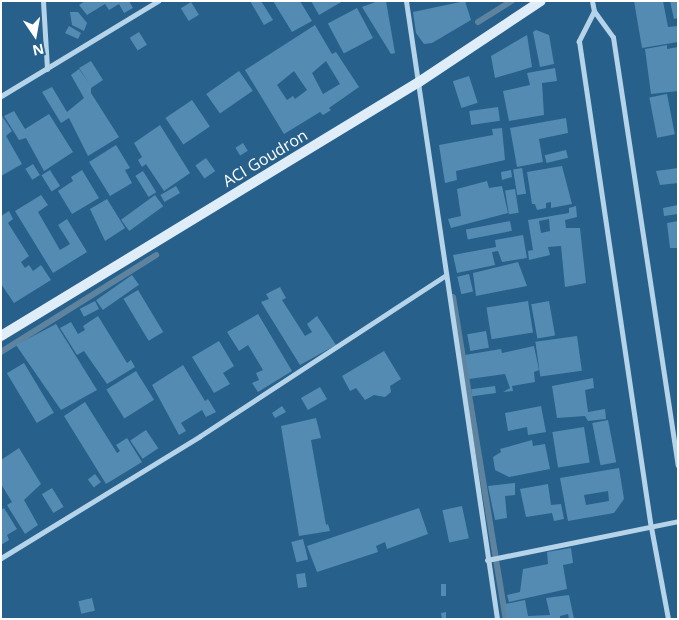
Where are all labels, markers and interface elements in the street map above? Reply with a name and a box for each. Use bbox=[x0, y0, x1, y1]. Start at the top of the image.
north arrow bbox=[10, 10, 60, 60]
text: N bbox=[31, 40, 46, 61]
street label: ACI Goudron bbox=[219, 125, 311, 191]

